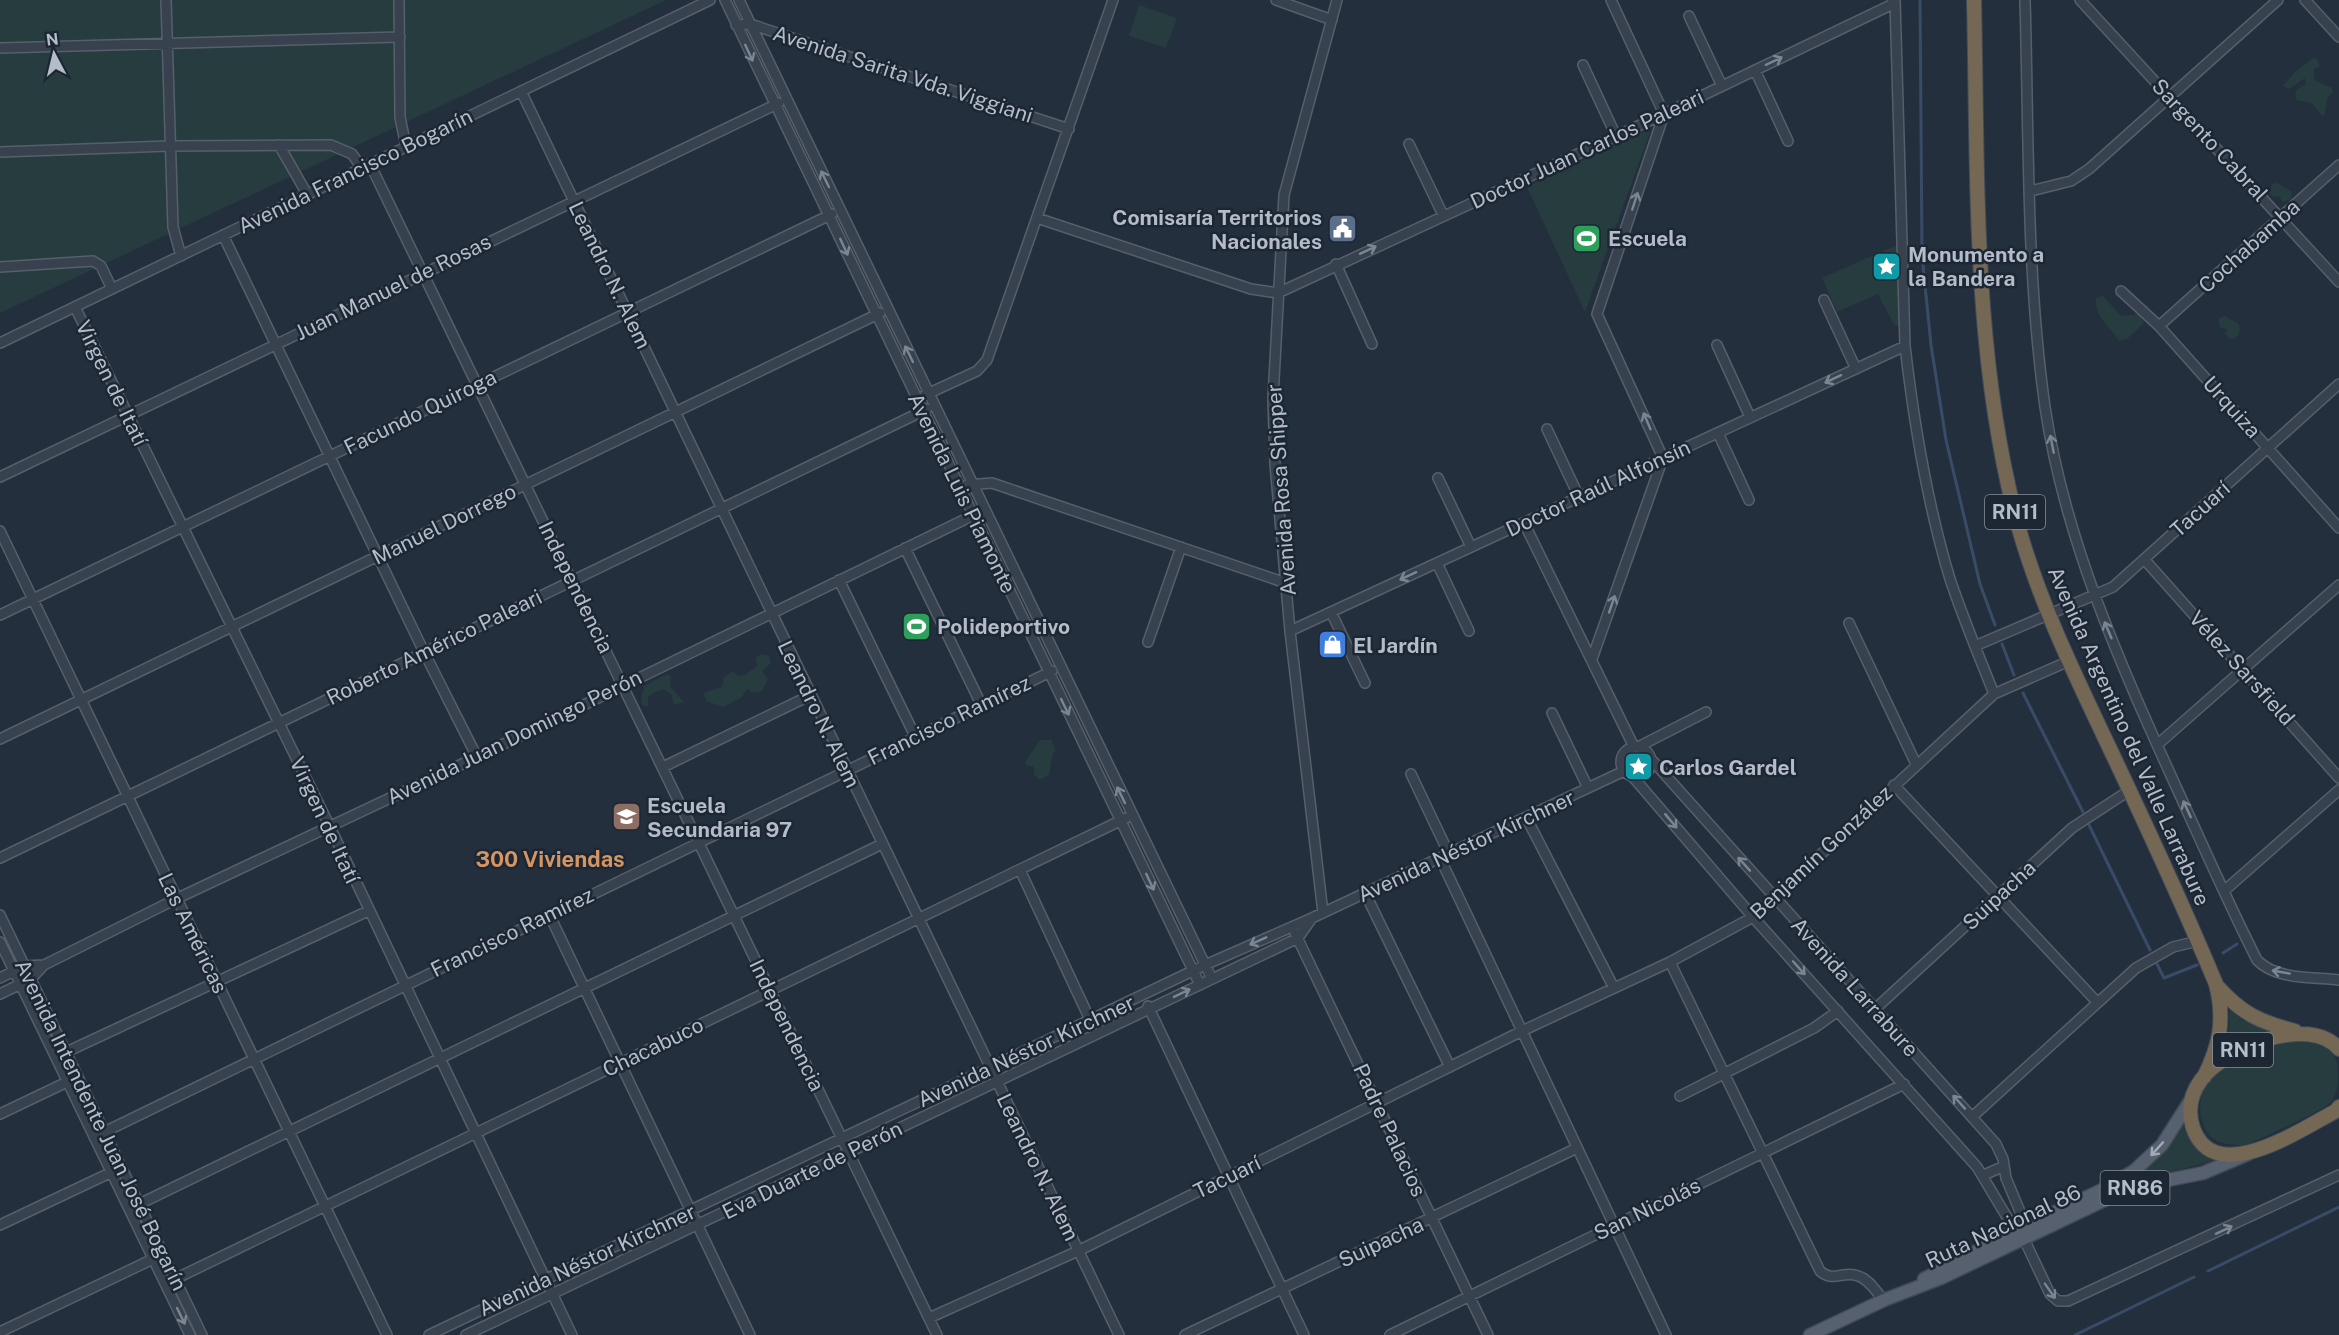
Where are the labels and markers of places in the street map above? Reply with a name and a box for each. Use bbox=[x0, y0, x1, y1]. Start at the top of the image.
place label: Comisaría Territorios Nacionales bbox=[1112, 205, 1322, 254]
public building icon: Comisaría Territorios Nacionales bbox=[1327, 213, 1359, 245]
sports icon: Escuela bbox=[1571, 222, 1603, 254]
place label: Escuela bbox=[1608, 226, 1687, 251]
place label: Monumento a la Bandera bbox=[1908, 242, 2044, 291]
place icon: Monumento a la Bandera bbox=[1871, 250, 1903, 282]
sports icon: Polideportivo bbox=[900, 610, 932, 642]
place label: Polideportivo bbox=[937, 614, 1070, 639]
shop icon: El Jardín bbox=[1316, 629, 1348, 661]
place label: El Jardín bbox=[1353, 633, 1438, 658]
place icon: Carlos Gardel bbox=[1622, 751, 1654, 783]
place label: Carlos Gardel bbox=[1659, 755, 1797, 780]
place label: Escuela Secundaria 97 bbox=[647, 793, 792, 842]
school or university icon: Escuela Secundaria 97 bbox=[610, 801, 642, 833]

